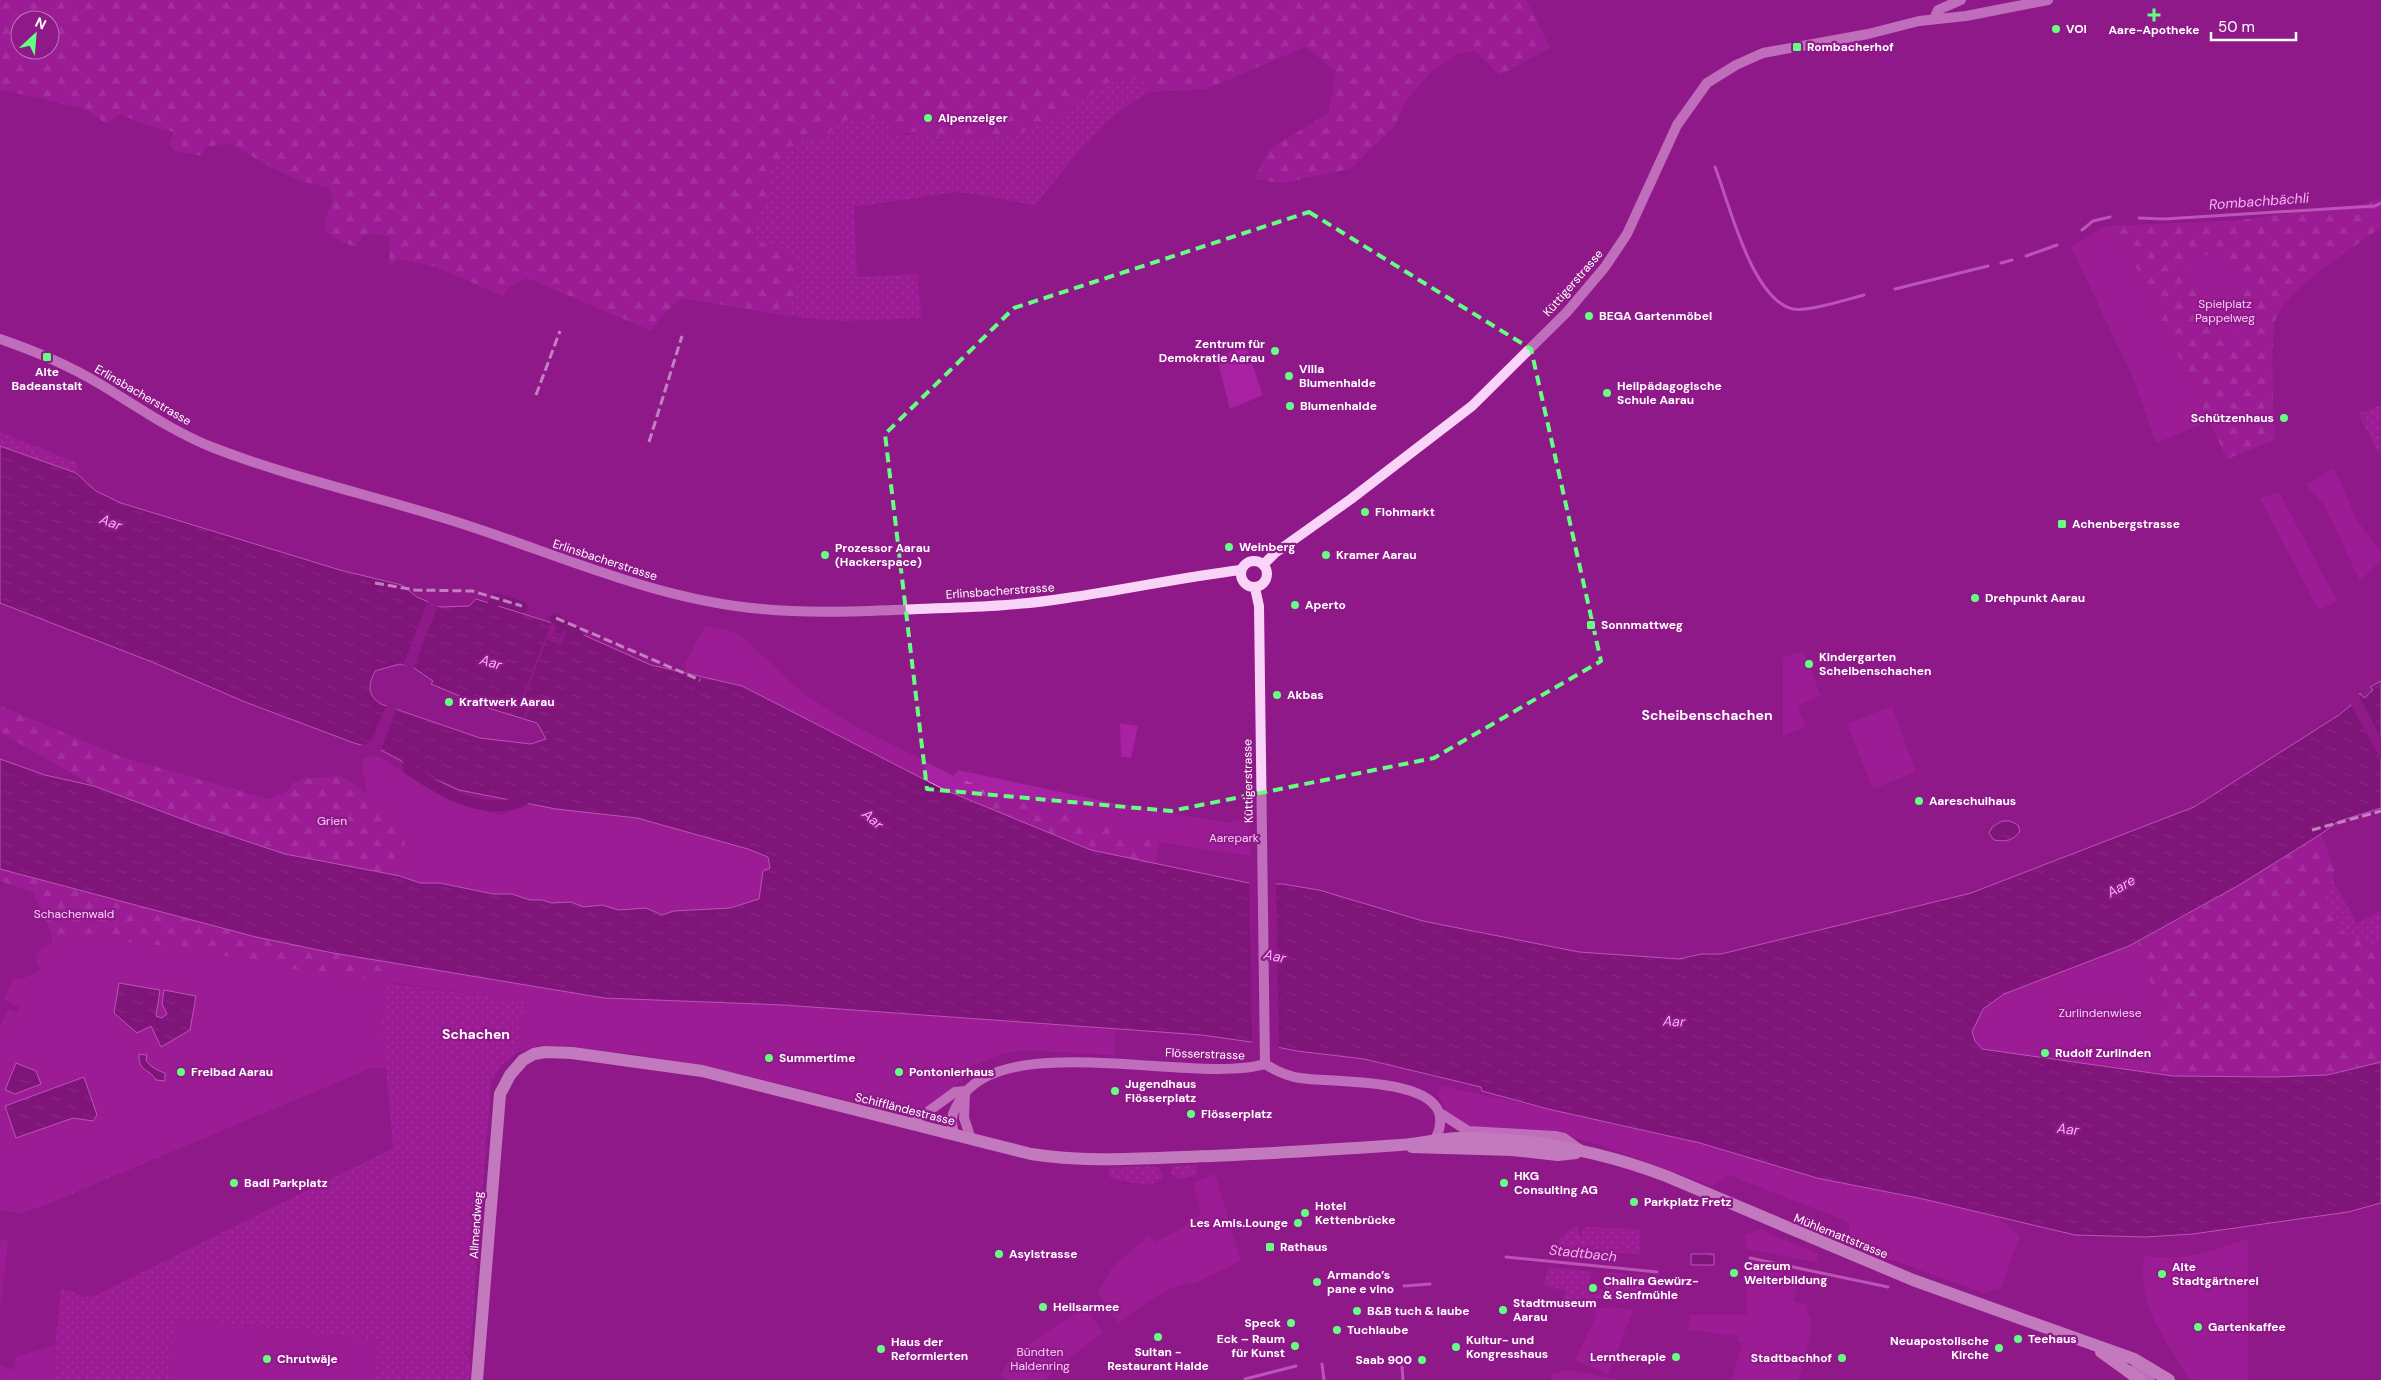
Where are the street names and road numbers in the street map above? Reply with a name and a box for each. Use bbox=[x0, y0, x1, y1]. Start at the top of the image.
street label: Küttigerstrasse bbox=[1539, 246, 1607, 320]
street label: Erlinsbacherstrasse bbox=[92, 361, 194, 429]
street label: Erlinsbacherstrasse bbox=[551, 536, 659, 585]
street label: Erlinsbacherstrasse bbox=[945, 579, 1055, 603]
street label: Küttigerstrasse bbox=[1239, 739, 1257, 823]
street label: Flösserstrasse bbox=[1165, 1045, 1245, 1063]
street label: Schiffländestrasse bbox=[853, 1089, 957, 1129]
street label: Allmendweg bbox=[466, 1190, 486, 1259]
street label: Mühlemattstrasse bbox=[1792, 1210, 1891, 1262]

